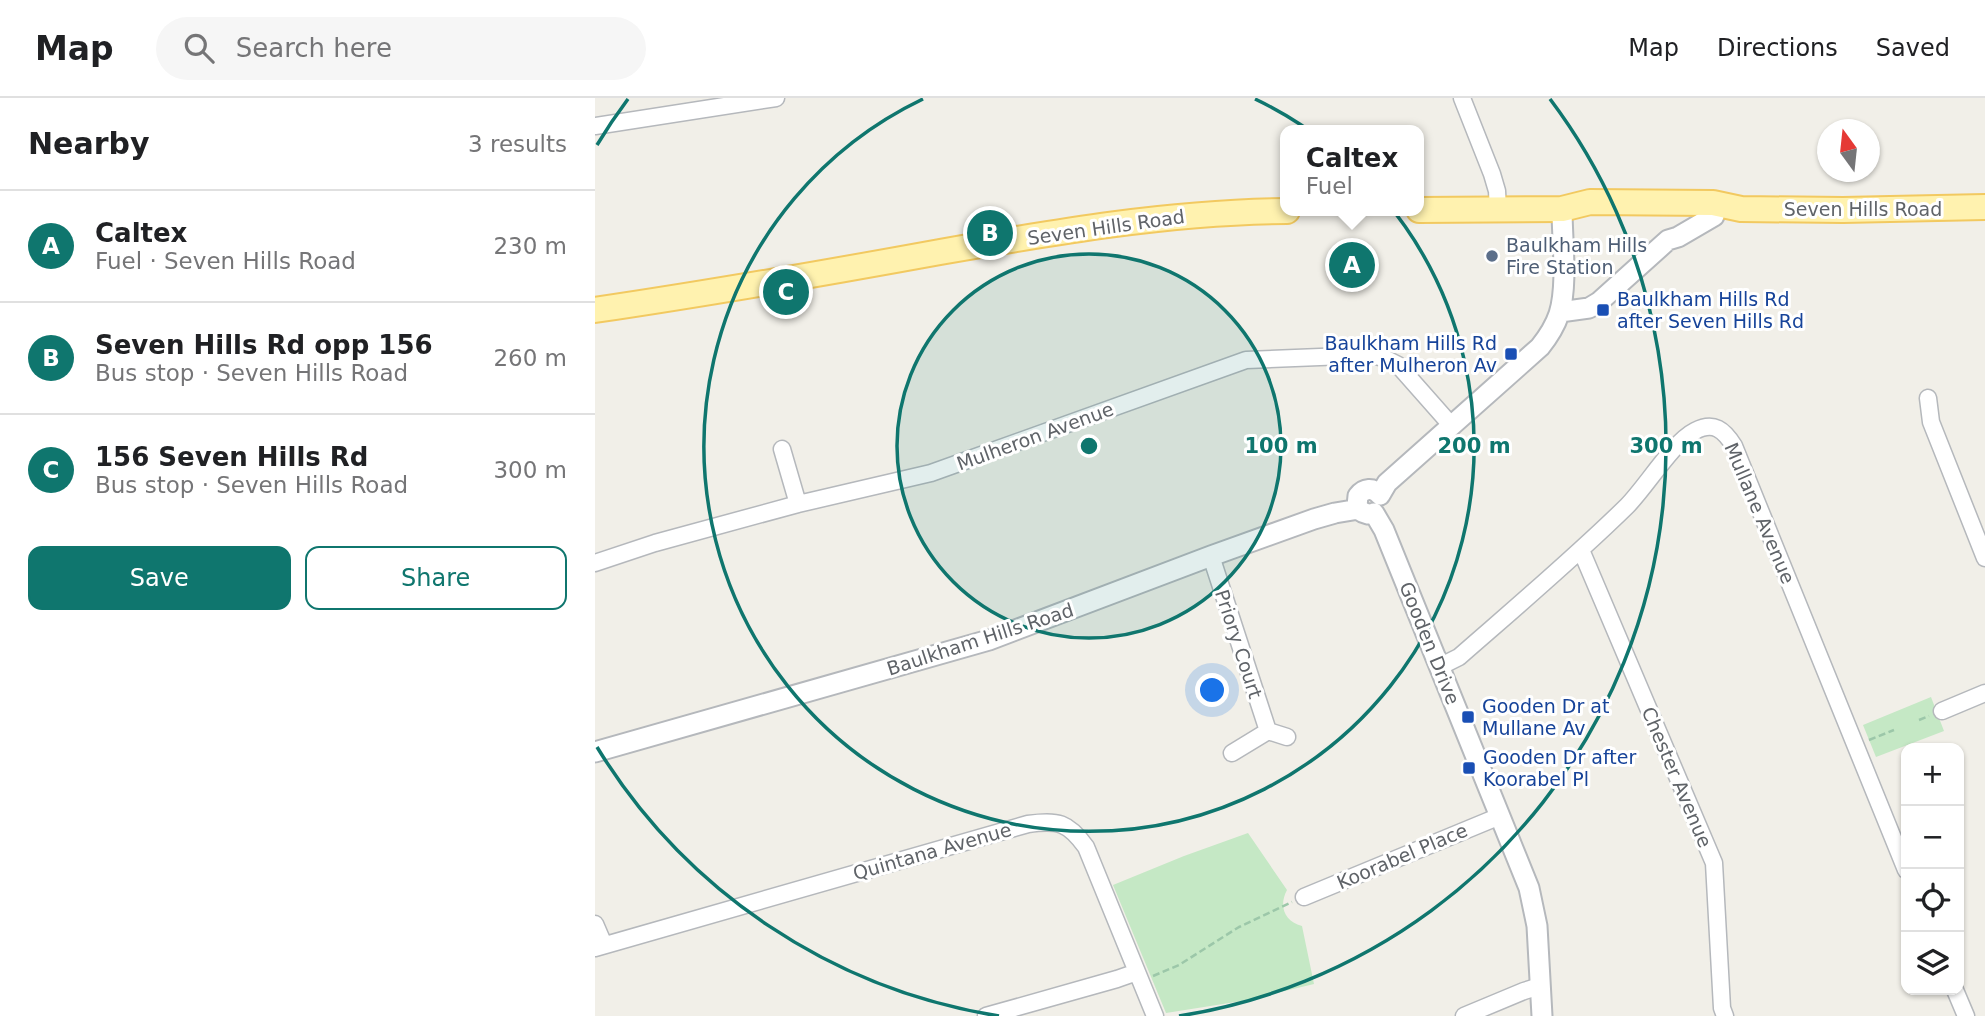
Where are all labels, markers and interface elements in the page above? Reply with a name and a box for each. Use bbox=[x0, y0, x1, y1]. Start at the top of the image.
search box bbox=[156, 17, 646, 80]
text: Map bbox=[35, 29, 114, 68]
icon: search bbox=[180, 29, 218, 67]
text: Search here bbox=[236, 33, 392, 63]
text: Map bbox=[1628, 34, 1679, 62]
text: Directions bbox=[1717, 34, 1838, 62]
text: Saved bbox=[1876, 34, 1950, 62]
north arrow bbox=[1817, 119, 1880, 182]
popup bbox=[1280, 125, 1424, 216]
text: Nearby bbox=[28, 126, 150, 161]
text: 3 results bbox=[468, 131, 567, 157]
text: Caltex bbox=[1306, 143, 1398, 173]
text: Fuel bbox=[1306, 173, 1353, 199]
street label: Seven Hills Road bbox=[1784, 198, 1942, 220]
street label: Seven Hills Road bbox=[1026, 205, 1186, 249]
pin: B bbox=[967, 207, 1013, 259]
text: Caltex bbox=[95, 218, 187, 248]
text: A bbox=[42, 233, 60, 259]
text: 230 m bbox=[493, 233, 567, 259]
place label: Baulkham Hills Fire Station bbox=[1506, 234, 1647, 278]
pin: A bbox=[1329, 239, 1375, 291]
text: Fuel · Seven Hills Road bbox=[95, 248, 356, 274]
marker: Baulkham Hills Fire Station bbox=[1484, 248, 1500, 264]
pin: C bbox=[763, 266, 809, 318]
place label: Baulkham Hills Rd after Seven Hills Rd bbox=[1617, 288, 1804, 332]
marker: Baulkham Hills Rd after Seven Hills Rd bbox=[1595, 302, 1611, 318]
text: Seven Hills Rd opp 156 bbox=[95, 330, 433, 360]
place label: Baulkham Hills Rd after Mulheron Av bbox=[1324, 332, 1497, 376]
text: B bbox=[42, 345, 60, 371]
text: 260 m bbox=[493, 345, 567, 371]
marker: Baulkham Hills Rd after Mulheron Av bbox=[1503, 346, 1519, 362]
text: Bus stop · Seven Hills Road bbox=[95, 360, 408, 386]
street label: Mulheron Avenue bbox=[954, 397, 1116, 475]
centre of rings bbox=[1077, 434, 1101, 458]
text: 100 m bbox=[1244, 434, 1318, 458]
text: 200 m bbox=[1437, 434, 1511, 458]
text: 300 m bbox=[1629, 434, 1703, 458]
street label: Mullane Avenue bbox=[1720, 439, 1800, 587]
text: 156 Seven Hills Rd bbox=[95, 442, 368, 472]
text: C bbox=[43, 457, 59, 483]
text: 300 m bbox=[493, 457, 567, 483]
text: Bus stop · Seven Hills Road bbox=[95, 472, 408, 498]
button: Save bbox=[28, 546, 291, 610]
button: Share bbox=[305, 546, 567, 610]
street label: Gooden Drive bbox=[1395, 578, 1465, 708]
street label: Priory Court bbox=[1211, 587, 1267, 701]
street label: Baulkham Hills Road bbox=[884, 598, 1076, 680]
your location bbox=[1195, 673, 1229, 707]
place label: Gooden Dr at Mullane Av bbox=[1482, 695, 1609, 739]
street label: Chester Avenue bbox=[1637, 703, 1717, 851]
marker: Gooden Dr at Mullane Av bbox=[1460, 709, 1476, 725]
map controls bbox=[1901, 743, 1964, 995]
button: + bbox=[1901, 743, 1964, 806]
place label: Gooden Dr after Koorabel Pl bbox=[1483, 746, 1636, 790]
marker: Gooden Dr after Koorabel Pl bbox=[1461, 760, 1477, 776]
button: − bbox=[1901, 806, 1964, 869]
street label: Quintana Avenue bbox=[850, 818, 1014, 884]
street label: Koorabel Place bbox=[1333, 819, 1471, 893]
button: locate bbox=[1901, 869, 1964, 932]
button: layers bbox=[1901, 932, 1964, 995]

